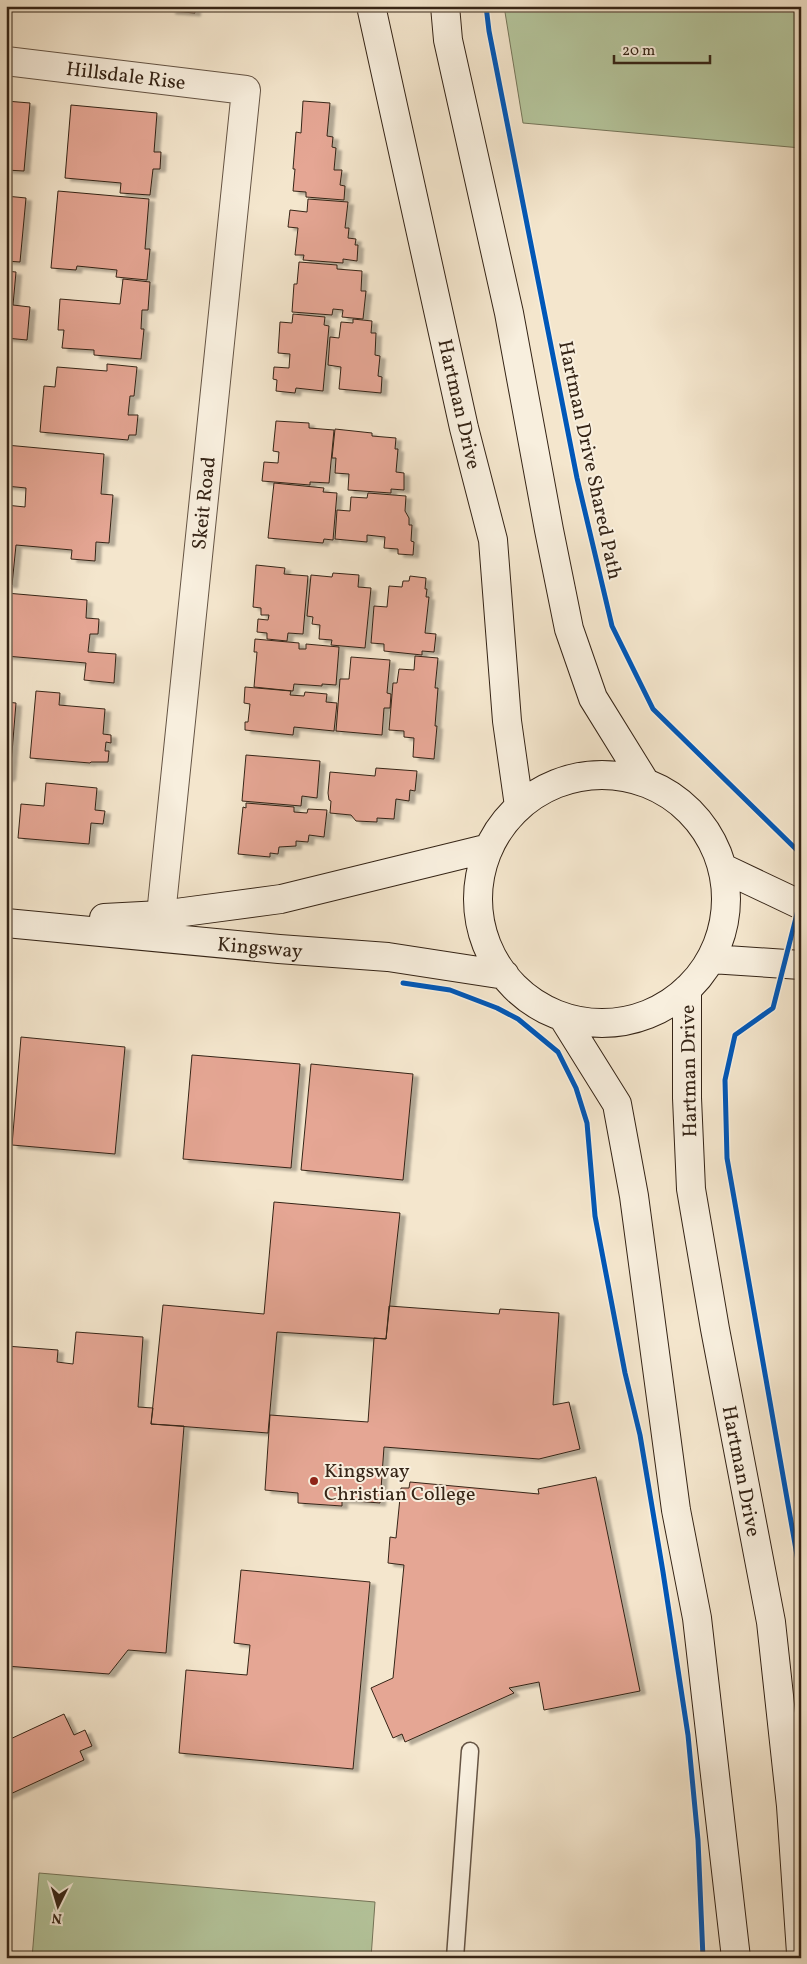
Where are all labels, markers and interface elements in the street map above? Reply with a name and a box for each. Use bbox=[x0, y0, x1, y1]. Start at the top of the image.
scale bar bbox=[614, 32, 711, 64]
text: 20 m bbox=[622, 41, 655, 62]
street label: Hillsdale Rise bbox=[64, 56, 187, 98]
street label: Hartman Drive bbox=[429, 337, 487, 472]
street label: Hartman Drive Shared Path bbox=[550, 339, 628, 582]
street label: Skeit Road bbox=[186, 455, 224, 551]
street label: Kingsway bbox=[216, 931, 304, 967]
street label: Hartman Drive bbox=[675, 1004, 705, 1138]
street label: Hartman Drive bbox=[714, 1403, 766, 1539]
place label: Kingsway Christian College bbox=[324, 1458, 476, 1509]
marker: Kingsway Christian College bbox=[308, 1475, 320, 1487]
north arrow bbox=[32, 1882, 82, 1932]
text: N bbox=[51, 1908, 63, 1927]

